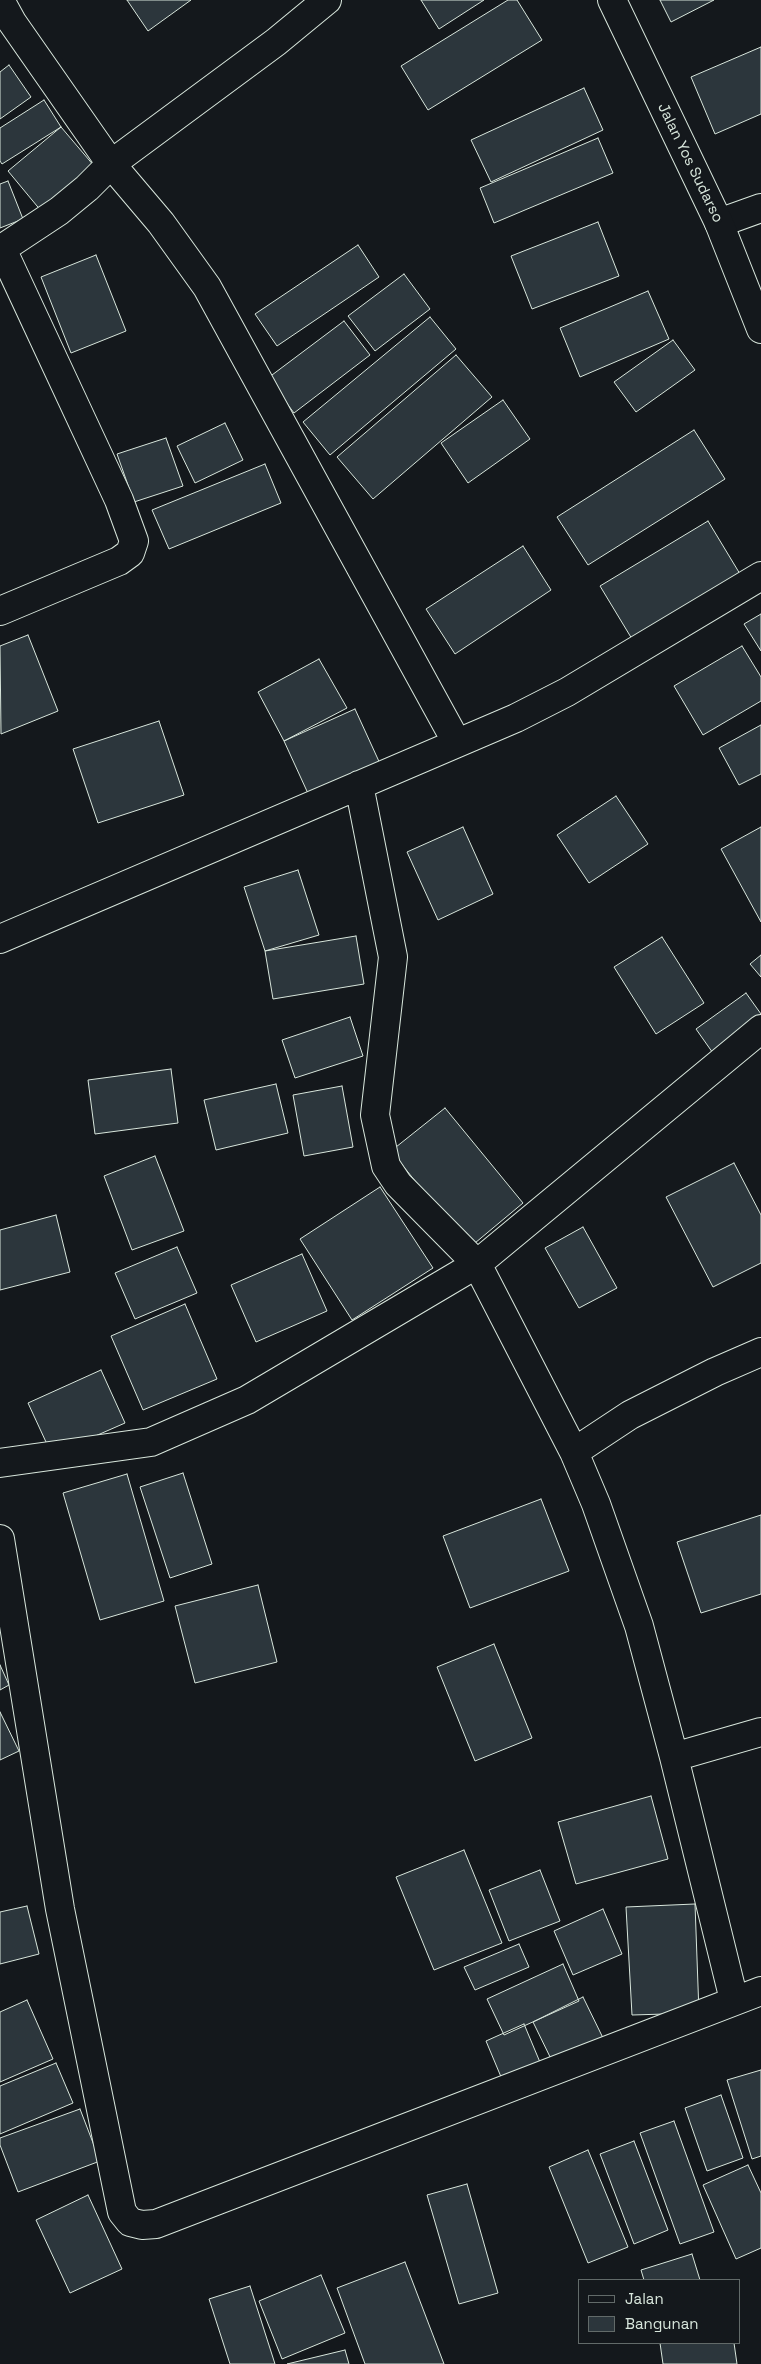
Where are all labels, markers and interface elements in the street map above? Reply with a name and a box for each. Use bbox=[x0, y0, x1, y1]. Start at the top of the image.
street label: Jalan Yos Sudarso bbox=[653, 100, 727, 226]
legend bbox=[578, 2279, 741, 2344]
text: Jalan bbox=[625, 2289, 664, 2308]
text: Bangunan bbox=[625, 2314, 699, 2333]

